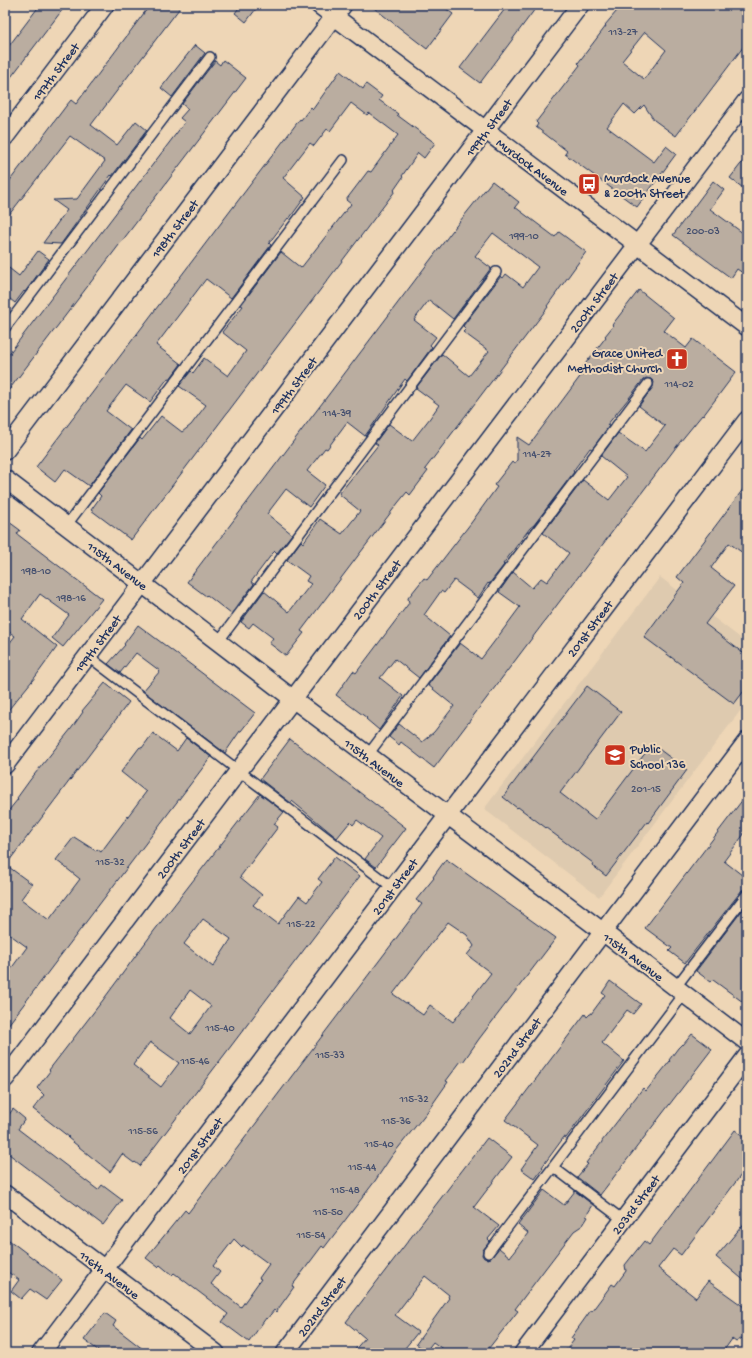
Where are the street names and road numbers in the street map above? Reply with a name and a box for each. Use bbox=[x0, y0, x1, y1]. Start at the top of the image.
street label: 197th Street bbox=[30, 39, 85, 105]
street label: 199th Street bbox=[463, 95, 518, 161]
street label: Murdock Avenue bbox=[492, 136, 571, 200]
street label: 198th Street bbox=[149, 196, 204, 262]
street label: 200th Street bbox=[568, 269, 623, 336]
street label: 199th Street bbox=[268, 353, 323, 419]
street label: 115th Avenue bbox=[83, 539, 150, 595]
street label: 200th Street bbox=[351, 556, 406, 623]
street label: 201st Street bbox=[565, 597, 618, 661]
street label: 199th Street bbox=[72, 611, 127, 677]
street label: 115th Avenue bbox=[340, 736, 407, 792]
street label: 200th Street bbox=[155, 815, 210, 882]
street label: 201st Street bbox=[370, 855, 423, 919]
street label: 115th Avenue bbox=[599, 930, 666, 986]
street label: 202nd Street bbox=[490, 1014, 547, 1082]
street label: 201st Street bbox=[175, 1114, 228, 1178]
street label: 203rd Street bbox=[610, 1172, 665, 1238]
street label: 116th Avenue bbox=[75, 1248, 142, 1304]
street label: 202nd Street bbox=[295, 1273, 352, 1341]

